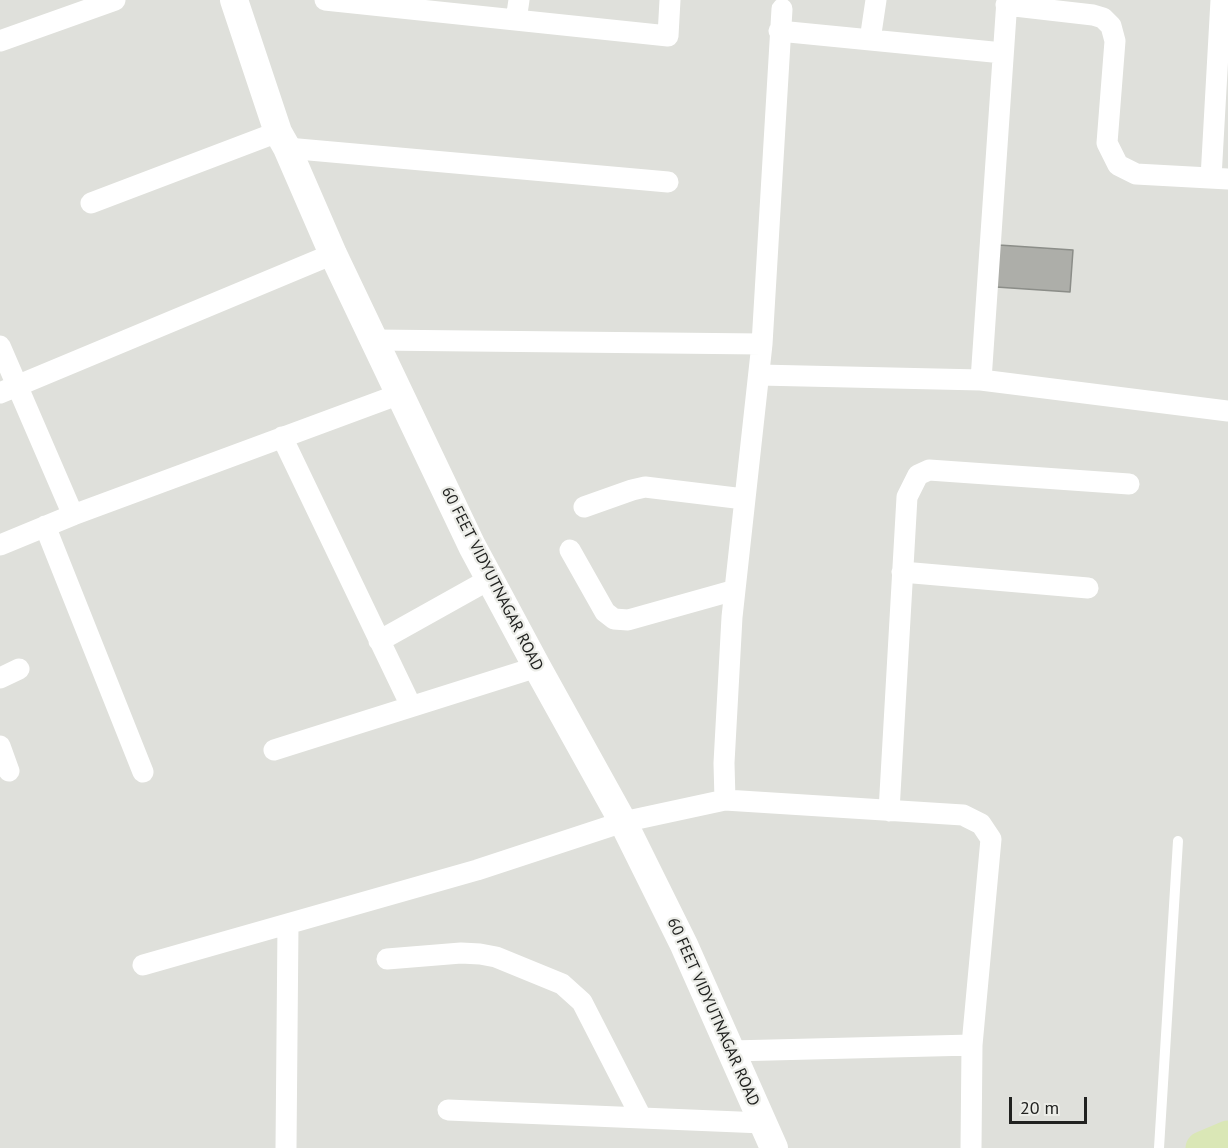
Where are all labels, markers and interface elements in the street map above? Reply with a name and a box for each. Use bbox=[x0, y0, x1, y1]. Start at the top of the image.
street label: 60 FEET VIDYUTNAGAR ROAD bbox=[437, 484, 547, 674]
street label: 60 FEET VIDYUTNAGAR ROAD bbox=[663, 915, 763, 1109]
scale bar bbox=[1012, 1085, 1090, 1123]
text: 20 m bbox=[1020, 1096, 1059, 1119]

